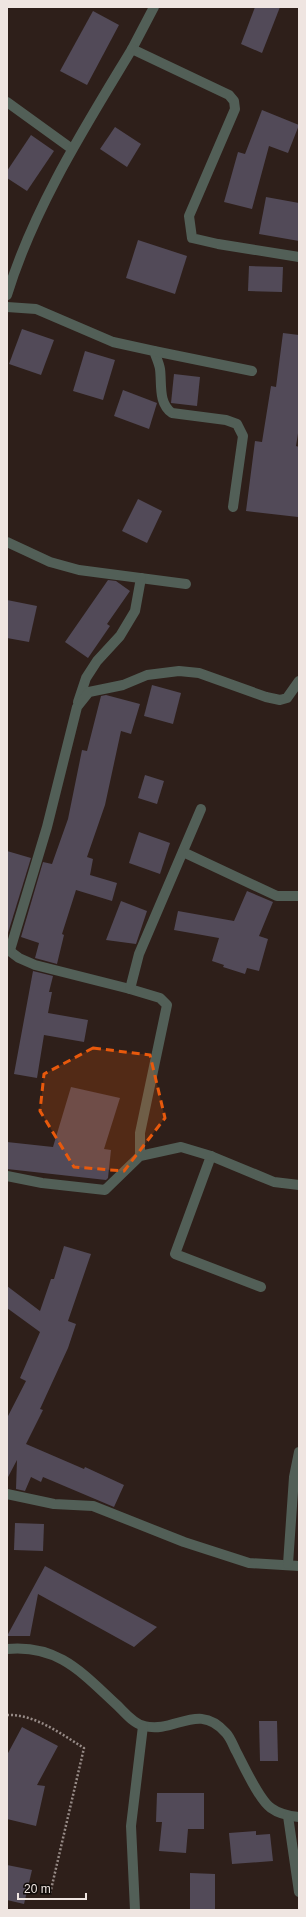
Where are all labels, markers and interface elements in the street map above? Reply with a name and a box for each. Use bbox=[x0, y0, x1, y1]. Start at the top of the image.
scale bar bbox=[18, 1875, 86, 1901]
text: 20 m bbox=[24, 1882, 51, 1896]

